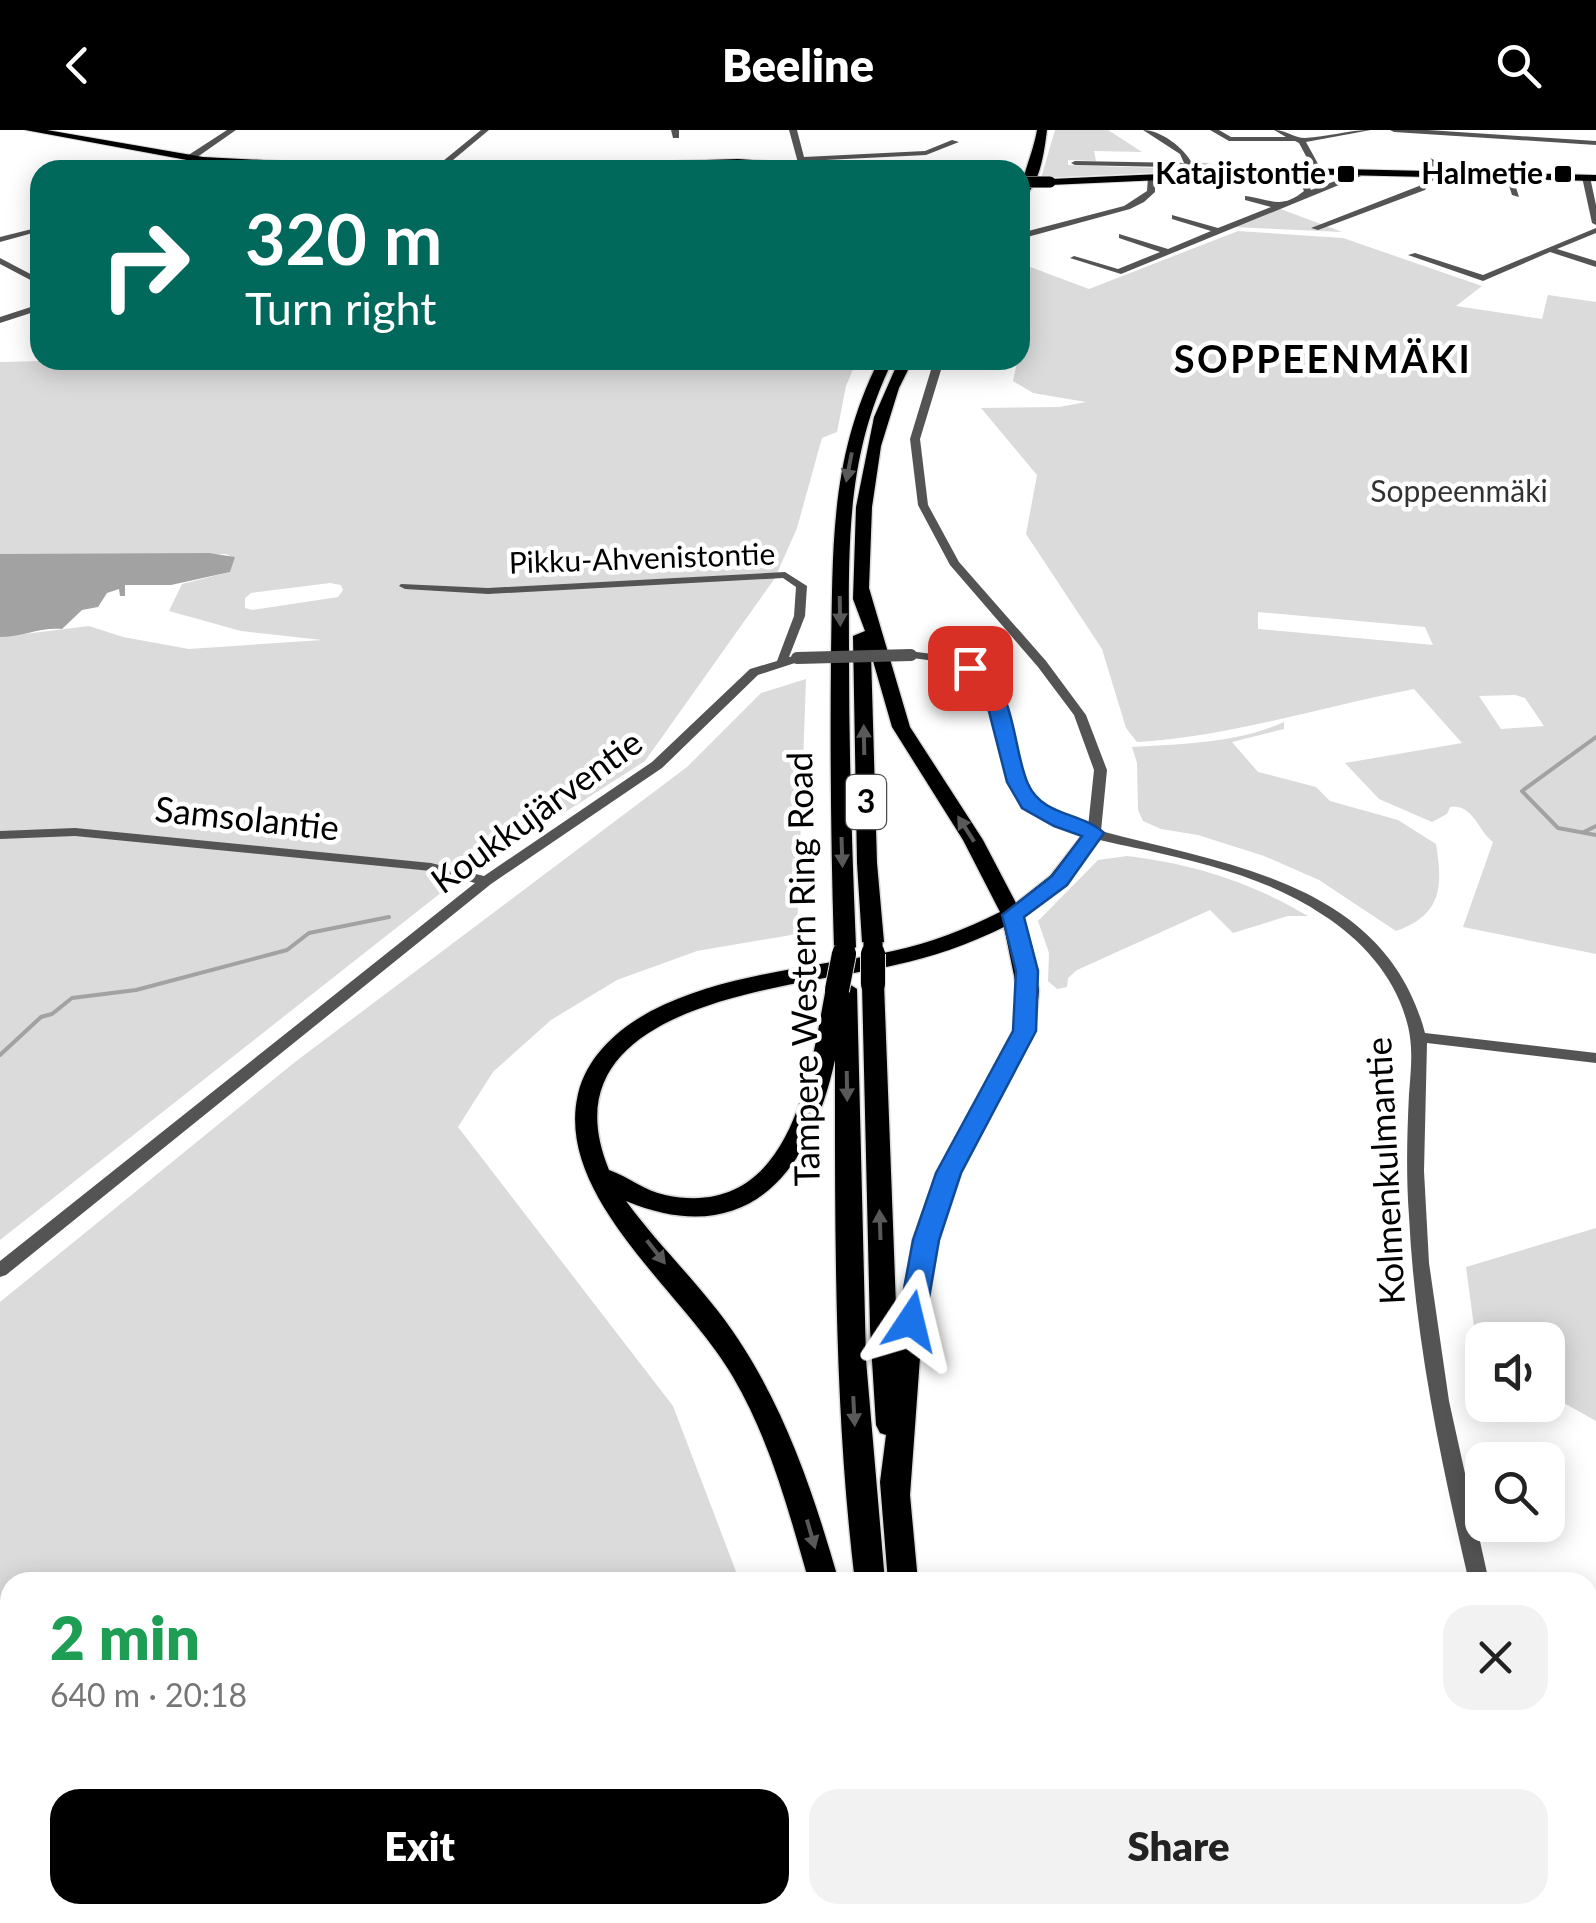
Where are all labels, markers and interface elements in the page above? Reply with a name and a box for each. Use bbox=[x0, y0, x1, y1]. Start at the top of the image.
icon: back bbox=[50, 38, 105, 93]
text: Beeline bbox=[722, 38, 874, 92]
icon: search bbox=[1491, 38, 1546, 93]
place label: Katajistontie bbox=[1155, 154, 1326, 190]
place label: Halmetie bbox=[1421, 154, 1543, 190]
marker: Katajistontie bbox=[1335, 163, 1357, 185]
marker: Halmetie bbox=[1552, 163, 1574, 185]
text: 320 m bbox=[245, 196, 442, 280]
icon: right bbox=[80, 200, 210, 330]
text: Turn right bbox=[245, 281, 436, 335]
district label: SOPPEENMÄKI bbox=[1174, 335, 1472, 381]
one-way arrow bbox=[840, 452, 856, 483]
park label: Soppeenmäki bbox=[1370, 472, 1548, 508]
street label: Pikku-Ahvenistontie bbox=[508, 534, 776, 580]
one-way arrow bbox=[833, 596, 849, 628]
pin bbox=[928, 626, 1013, 711]
icon: arrive bbox=[943, 641, 998, 696]
street label: Koukkujärventie bbox=[422, 720, 649, 901]
one-way arrow bbox=[856, 723, 872, 755]
street label: Tampere Western Ring Road bbox=[777, 751, 827, 1187]
road number: 3 bbox=[846, 775, 886, 829]
street label: Samsolantie bbox=[153, 786, 341, 848]
one-way arrow bbox=[957, 816, 975, 843]
one-way arrow bbox=[834, 837, 850, 869]
street label: Kolmenkulmantie bbox=[1356, 1036, 1412, 1306]
one-way arrow bbox=[839, 1071, 855, 1103]
one-way arrow bbox=[871, 1209, 887, 1241]
one-way arrow bbox=[645, 1239, 666, 1265]
position arrow bbox=[859, 1269, 963, 1373]
map controls bbox=[1465, 1322, 1565, 1542]
button: sound bbox=[1465, 1322, 1565, 1422]
one-way arrow bbox=[846, 1396, 862, 1428]
button: search bbox=[1465, 1442, 1565, 1542]
one-way arrow bbox=[804, 1520, 819, 1550]
text: 2 min bbox=[50, 1601, 200, 1673]
button: close bbox=[1443, 1605, 1548, 1710]
text: 640 m · 20:18 bbox=[50, 1675, 247, 1714]
button: Exit bbox=[50, 1789, 789, 1904]
button: Share bbox=[809, 1789, 1548, 1904]

